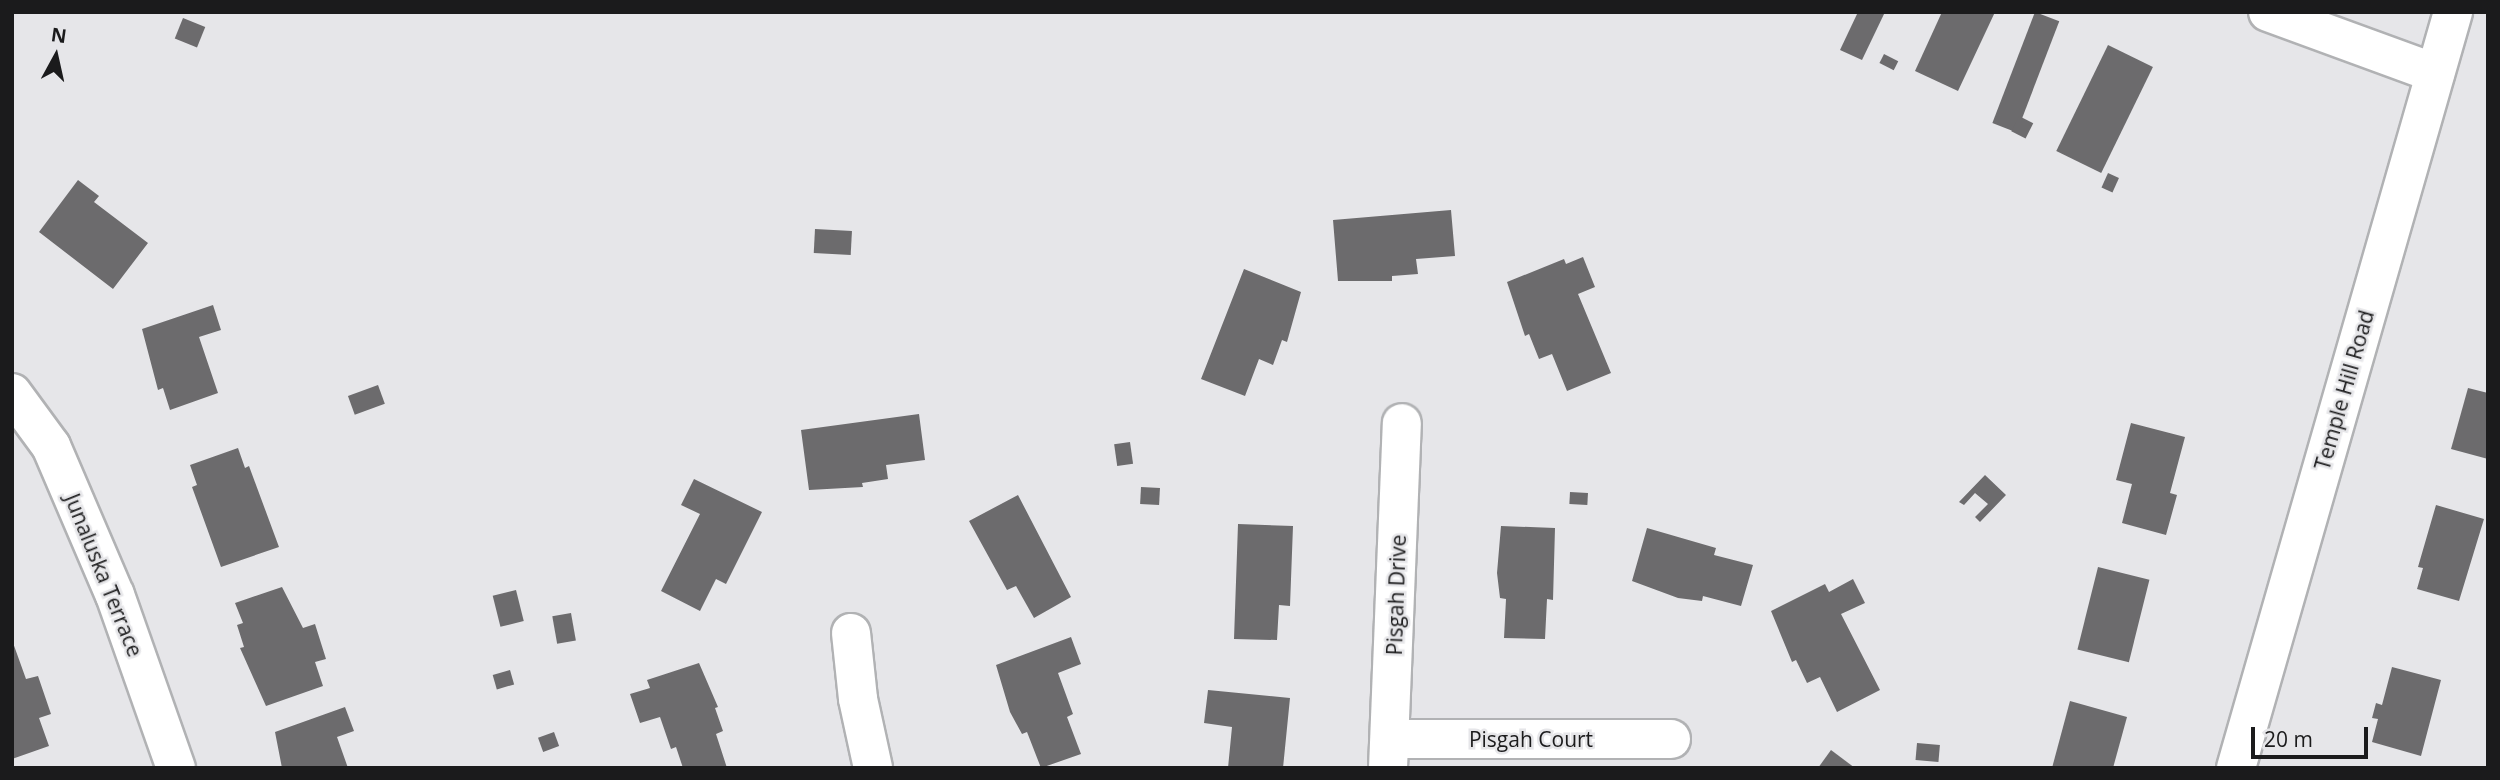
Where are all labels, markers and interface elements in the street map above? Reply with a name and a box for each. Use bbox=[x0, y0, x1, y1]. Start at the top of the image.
north arrow bbox=[21, 21, 91, 91]
text: N bbox=[49, 21, 68, 49]
street label: Temple Hill Road bbox=[2309, 307, 2379, 473]
street label: Junaluska Terrace bbox=[60, 490, 148, 660]
street label: Pisgah Drive bbox=[1381, 534, 1411, 656]
scale bar bbox=[2255, 714, 2372, 758]
text: 20 m bbox=[2264, 725, 2313, 753]
street label: Pisgah Court bbox=[1469, 726, 1593, 752]

